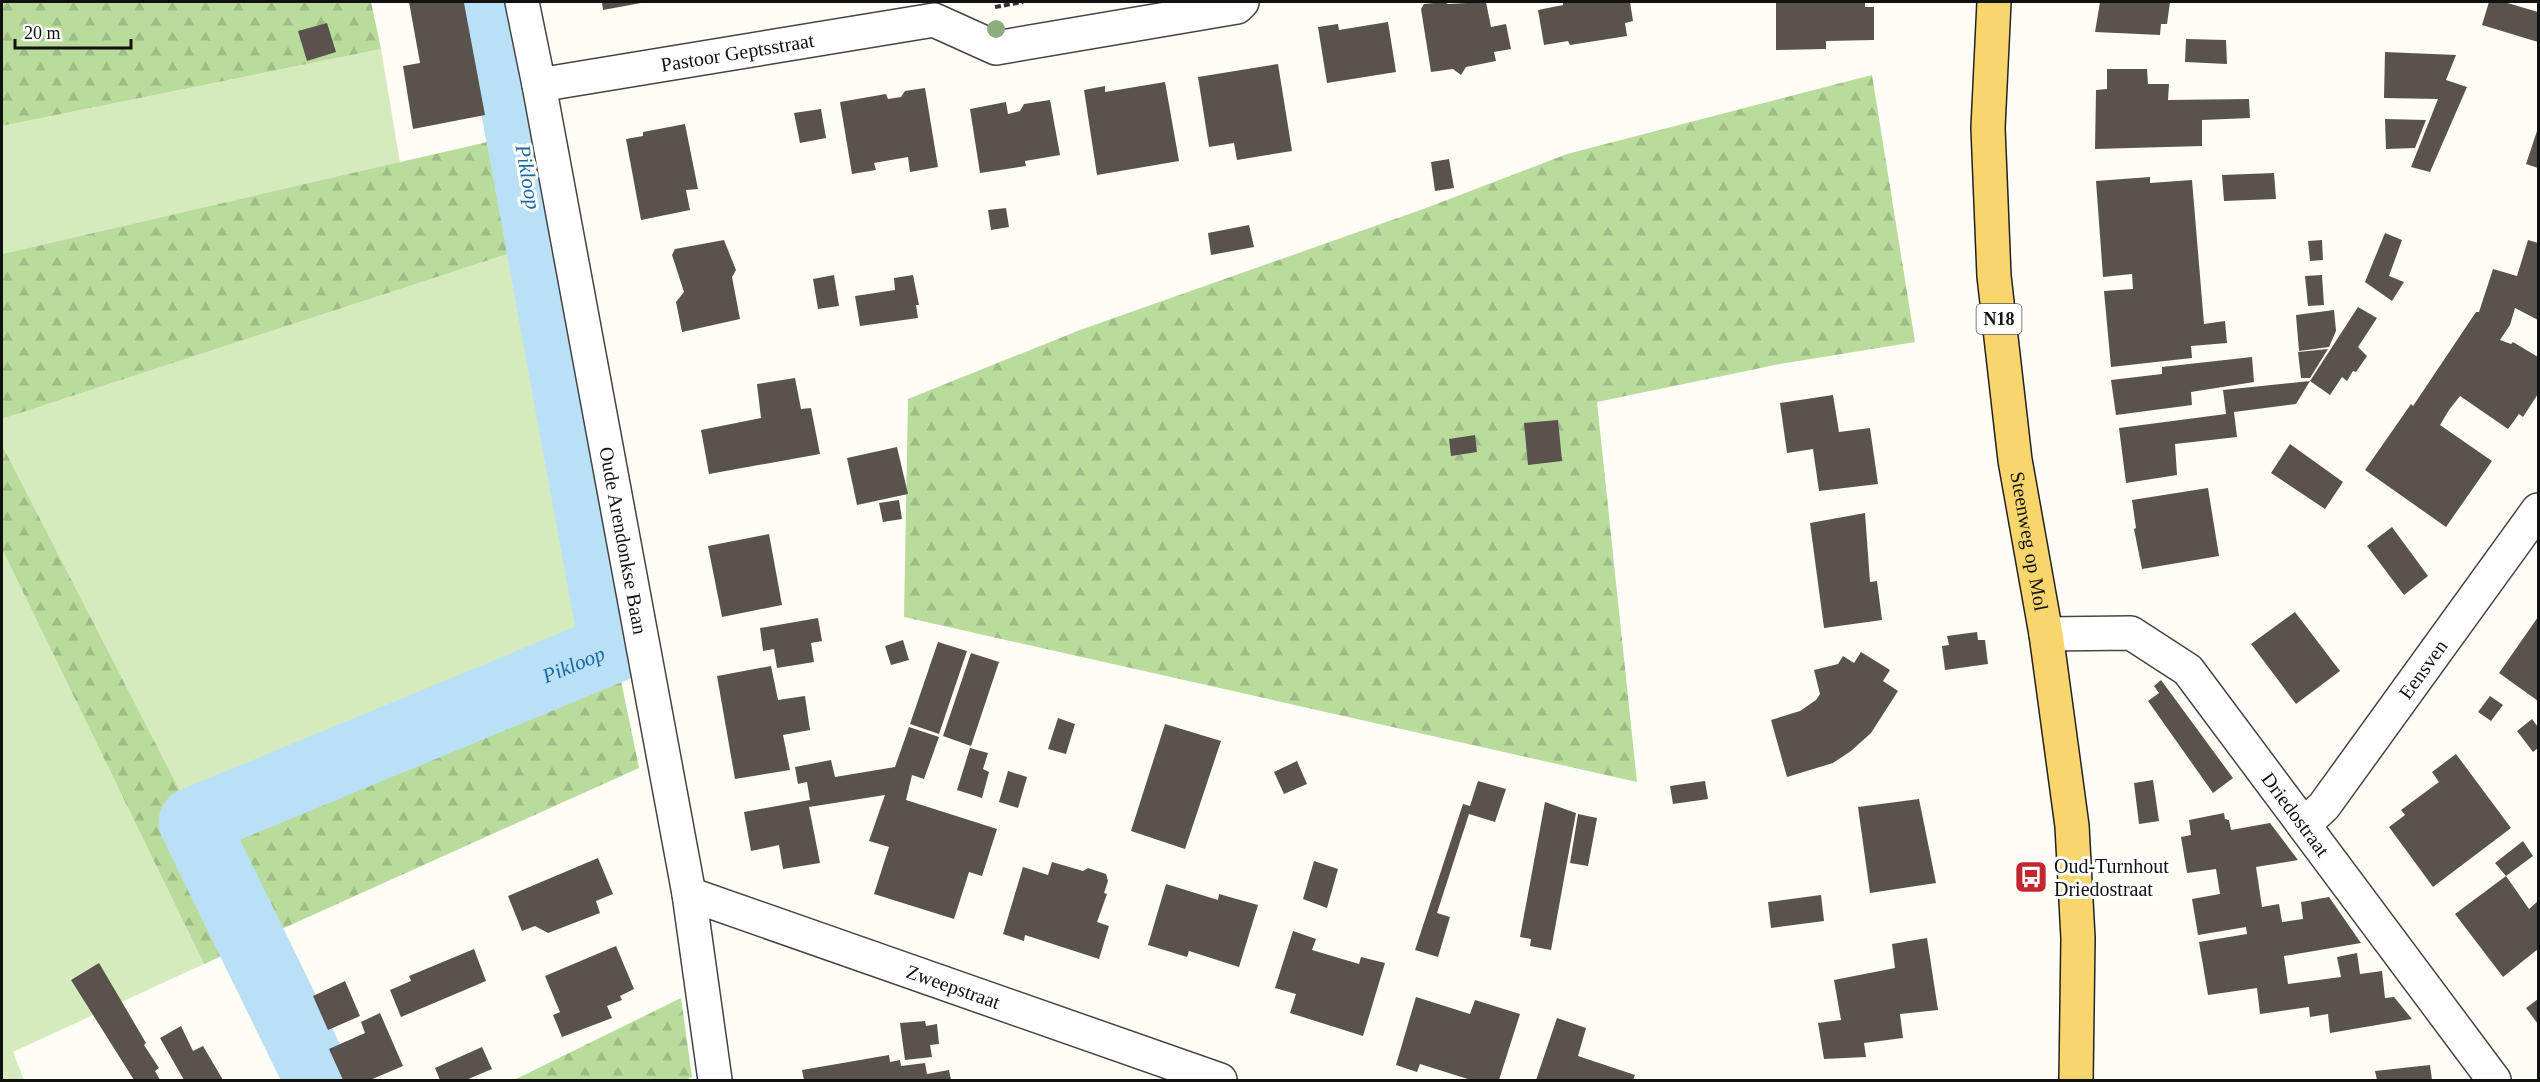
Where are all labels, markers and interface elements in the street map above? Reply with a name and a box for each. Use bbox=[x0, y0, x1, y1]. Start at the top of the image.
scale bar bbox=[15, 12, 130, 50]
text: 20 m bbox=[24, 23, 61, 43]
street label: Pastoor Geptsstraat bbox=[659, 29, 816, 76]
water label: Pikloop bbox=[510, 142, 545, 211]
road number: N18 bbox=[1976, 304, 2022, 334]
street label: Oude Arendonkse Baan bbox=[595, 445, 652, 636]
street label: Steenweg op Mol bbox=[2006, 470, 2053, 613]
street label: Eensven bbox=[2394, 635, 2452, 703]
water label: Pikloop bbox=[538, 641, 608, 689]
street label: Driedostraat bbox=[2257, 768, 2334, 861]
place label: Oud-Turnhout Driedostraat bbox=[2054, 855, 2169, 900]
bus stop icon: Oud-Turnhout Driedostraat bbox=[2013, 859, 2049, 895]
street label: Zweepstraat bbox=[903, 960, 1003, 1013]

